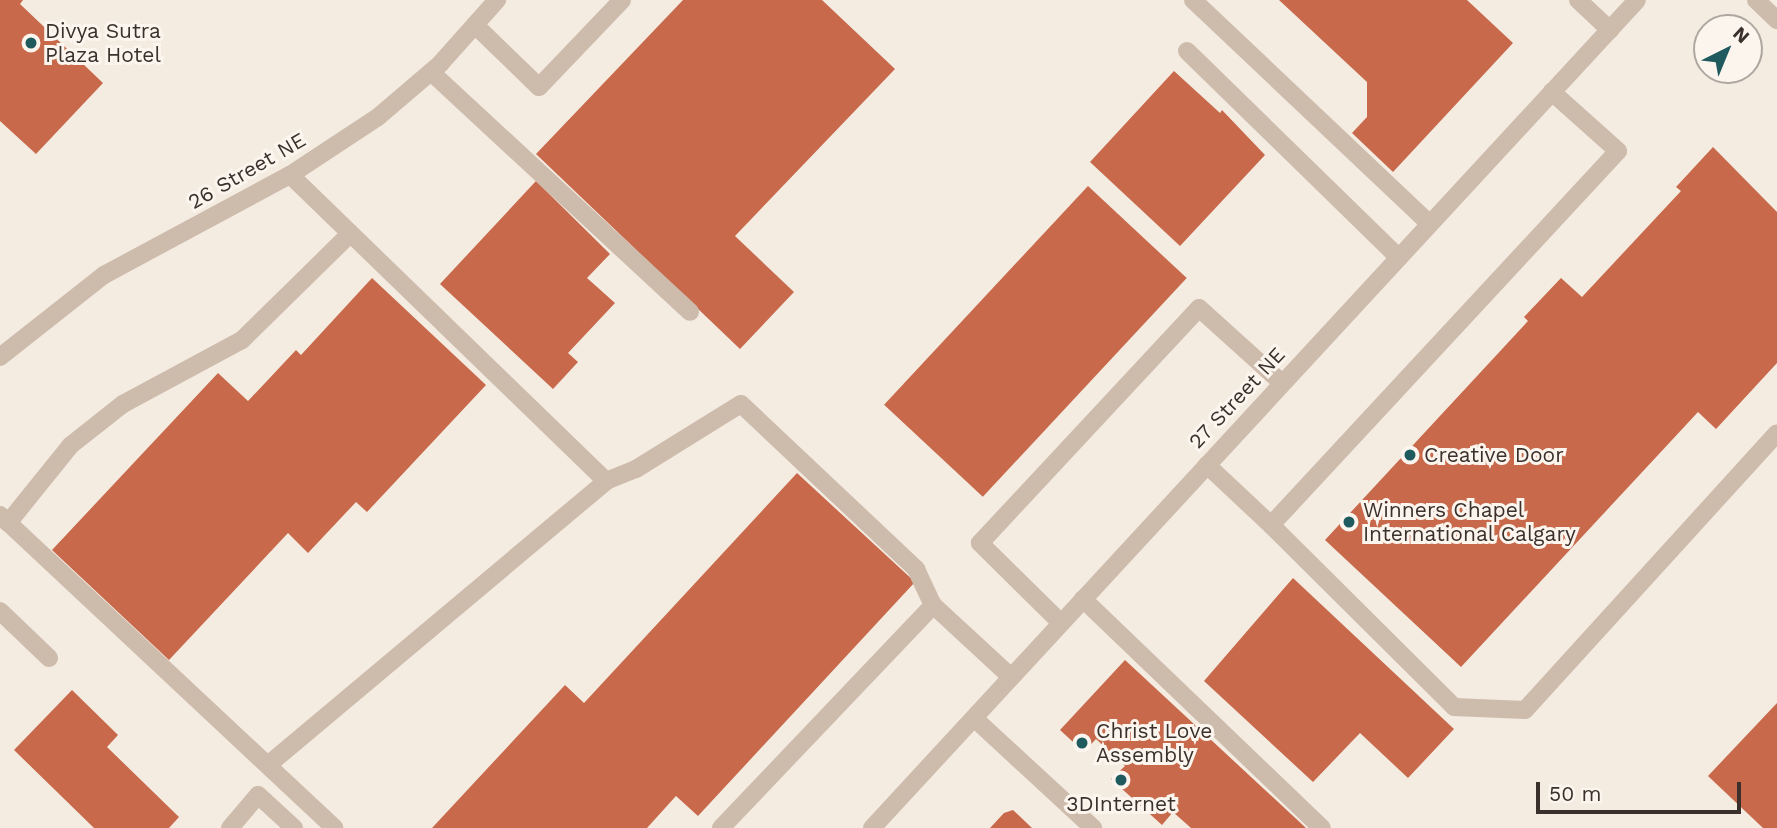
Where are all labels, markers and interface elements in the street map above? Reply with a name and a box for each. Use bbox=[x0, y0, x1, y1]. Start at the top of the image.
north arrow bbox=[1693, 14, 1763, 84]
place label: Divya Sutra Plaza Hotel bbox=[45, 18, 161, 68]
text: N bbox=[1728, 22, 1754, 48]
marker: Divya Sutra Plaza Hotel bbox=[23, 35, 39, 51]
street label: 26 Street NE bbox=[184, 127, 310, 215]
street label: 27 Street NE bbox=[1183, 342, 1291, 454]
place label: Creative Door bbox=[1424, 442, 1564, 468]
marker: Creative Door bbox=[1402, 447, 1418, 463]
place label: Winners Chapel International Calgary bbox=[1363, 497, 1577, 547]
marker: Winners Chapel International Calgary bbox=[1341, 514, 1357, 530]
place label: Christ Love Assembly bbox=[1096, 718, 1212, 768]
marker: Christ Love Assembly bbox=[1074, 735, 1090, 751]
scale bar bbox=[1539, 768, 1744, 812]
marker: 3DInternet bbox=[1113, 772, 1129, 788]
text: 50 m bbox=[1549, 781, 1601, 806]
place label: 3DInternet bbox=[1066, 791, 1176, 817]

